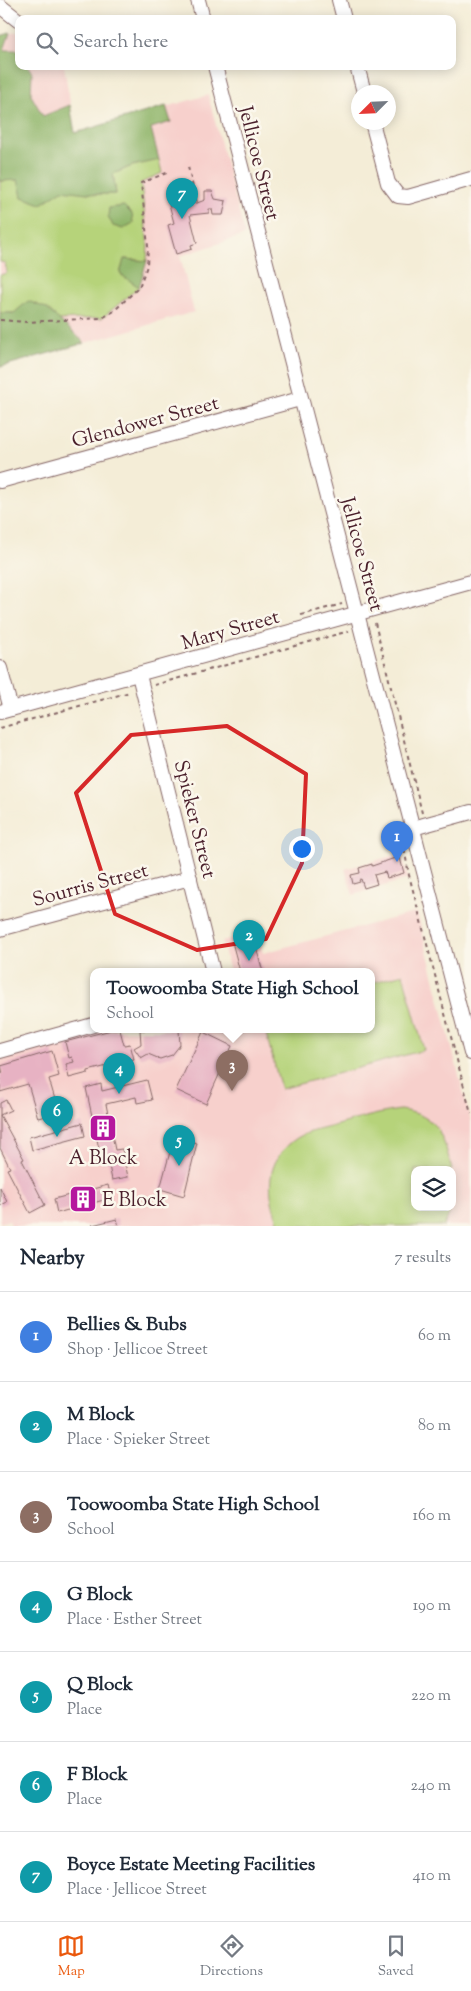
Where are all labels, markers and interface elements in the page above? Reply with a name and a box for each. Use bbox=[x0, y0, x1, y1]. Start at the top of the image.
search box bbox=[15, 15, 456, 70]
icon: search bbox=[33, 29, 61, 57]
text: Search here bbox=[73, 29, 168, 56]
north arrow bbox=[351, 85, 396, 130]
street label: Jellicoe Street bbox=[229, 102, 286, 224]
pin: 7 bbox=[166, 178, 198, 219]
street label: Glendower Street bbox=[69, 390, 223, 457]
street label: Jellicoe Street bbox=[331, 493, 390, 615]
street label: Mary Street bbox=[178, 604, 283, 659]
street label: Spieker Street bbox=[165, 757, 222, 882]
pin: 1 bbox=[381, 821, 413, 862]
your location bbox=[289, 836, 315, 862]
street label: Sourris Street bbox=[30, 857, 152, 916]
pin: 2 bbox=[233, 920, 265, 961]
popup bbox=[90, 968, 375, 1033]
text: Toowoomba State High School bbox=[106, 976, 359, 1003]
text: School bbox=[106, 1003, 154, 1026]
pin: 3 bbox=[216, 1050, 248, 1091]
pin: 4 bbox=[103, 1053, 135, 1094]
pin: 6 bbox=[41, 1096, 73, 1137]
building icon: A Block bbox=[88, 1113, 118, 1143]
pin: 5 bbox=[163, 1125, 195, 1166]
place label: A Block bbox=[68, 1145, 138, 1174]
map controls bbox=[411, 1166, 456, 1211]
button: layers bbox=[411, 1166, 456, 1211]
building icon: E Block bbox=[68, 1184, 98, 1214]
place label: E Block bbox=[102, 1187, 167, 1216]
text: Nearby bbox=[20, 1244, 85, 1274]
text: 7 results bbox=[395, 1247, 451, 1270]
text: Bellies & Bubs bbox=[67, 1312, 187, 1339]
text: 1 bbox=[33, 1325, 39, 1348]
text: 60 m bbox=[418, 1325, 451, 1348]
text: Shop · Jellicoe Street bbox=[67, 1339, 208, 1362]
text: M Block bbox=[67, 1402, 135, 1429]
text: 2 bbox=[32, 1415, 40, 1438]
text: 80 m bbox=[418, 1415, 451, 1438]
text: Place · Spieker Street bbox=[67, 1429, 210, 1452]
text: Toowoomba State High School bbox=[67, 1492, 319, 1519]
text: 3 bbox=[33, 1505, 39, 1528]
text: 160 m bbox=[413, 1505, 451, 1528]
text: School bbox=[67, 1519, 115, 1542]
text: G Block bbox=[67, 1582, 133, 1609]
text: 4 bbox=[32, 1595, 40, 1618]
text: 190 m bbox=[413, 1595, 451, 1618]
text: Place · Esther Street bbox=[67, 1609, 202, 1632]
text: Q Block bbox=[67, 1672, 133, 1699]
text: 5 bbox=[33, 1685, 39, 1708]
text: 220 m bbox=[411, 1685, 451, 1708]
text: Place bbox=[67, 1699, 102, 1722]
text: F Block bbox=[67, 1762, 128, 1789]
text: 6 bbox=[32, 1775, 40, 1798]
text: 240 m bbox=[410, 1775, 451, 1798]
text: Place bbox=[67, 1789, 102, 1812]
text: Boyce Estate Meeting Facilities bbox=[67, 1852, 315, 1879]
text: 7 bbox=[32, 1865, 40, 1888]
text: 410 m bbox=[413, 1865, 451, 1888]
text: Place · Jellicoe Street bbox=[67, 1879, 207, 1902]
tab: Map bbox=[57, 1932, 85, 1982]
tab: Directions bbox=[200, 1932, 263, 1982]
tab: Saved bbox=[378, 1932, 414, 1982]

